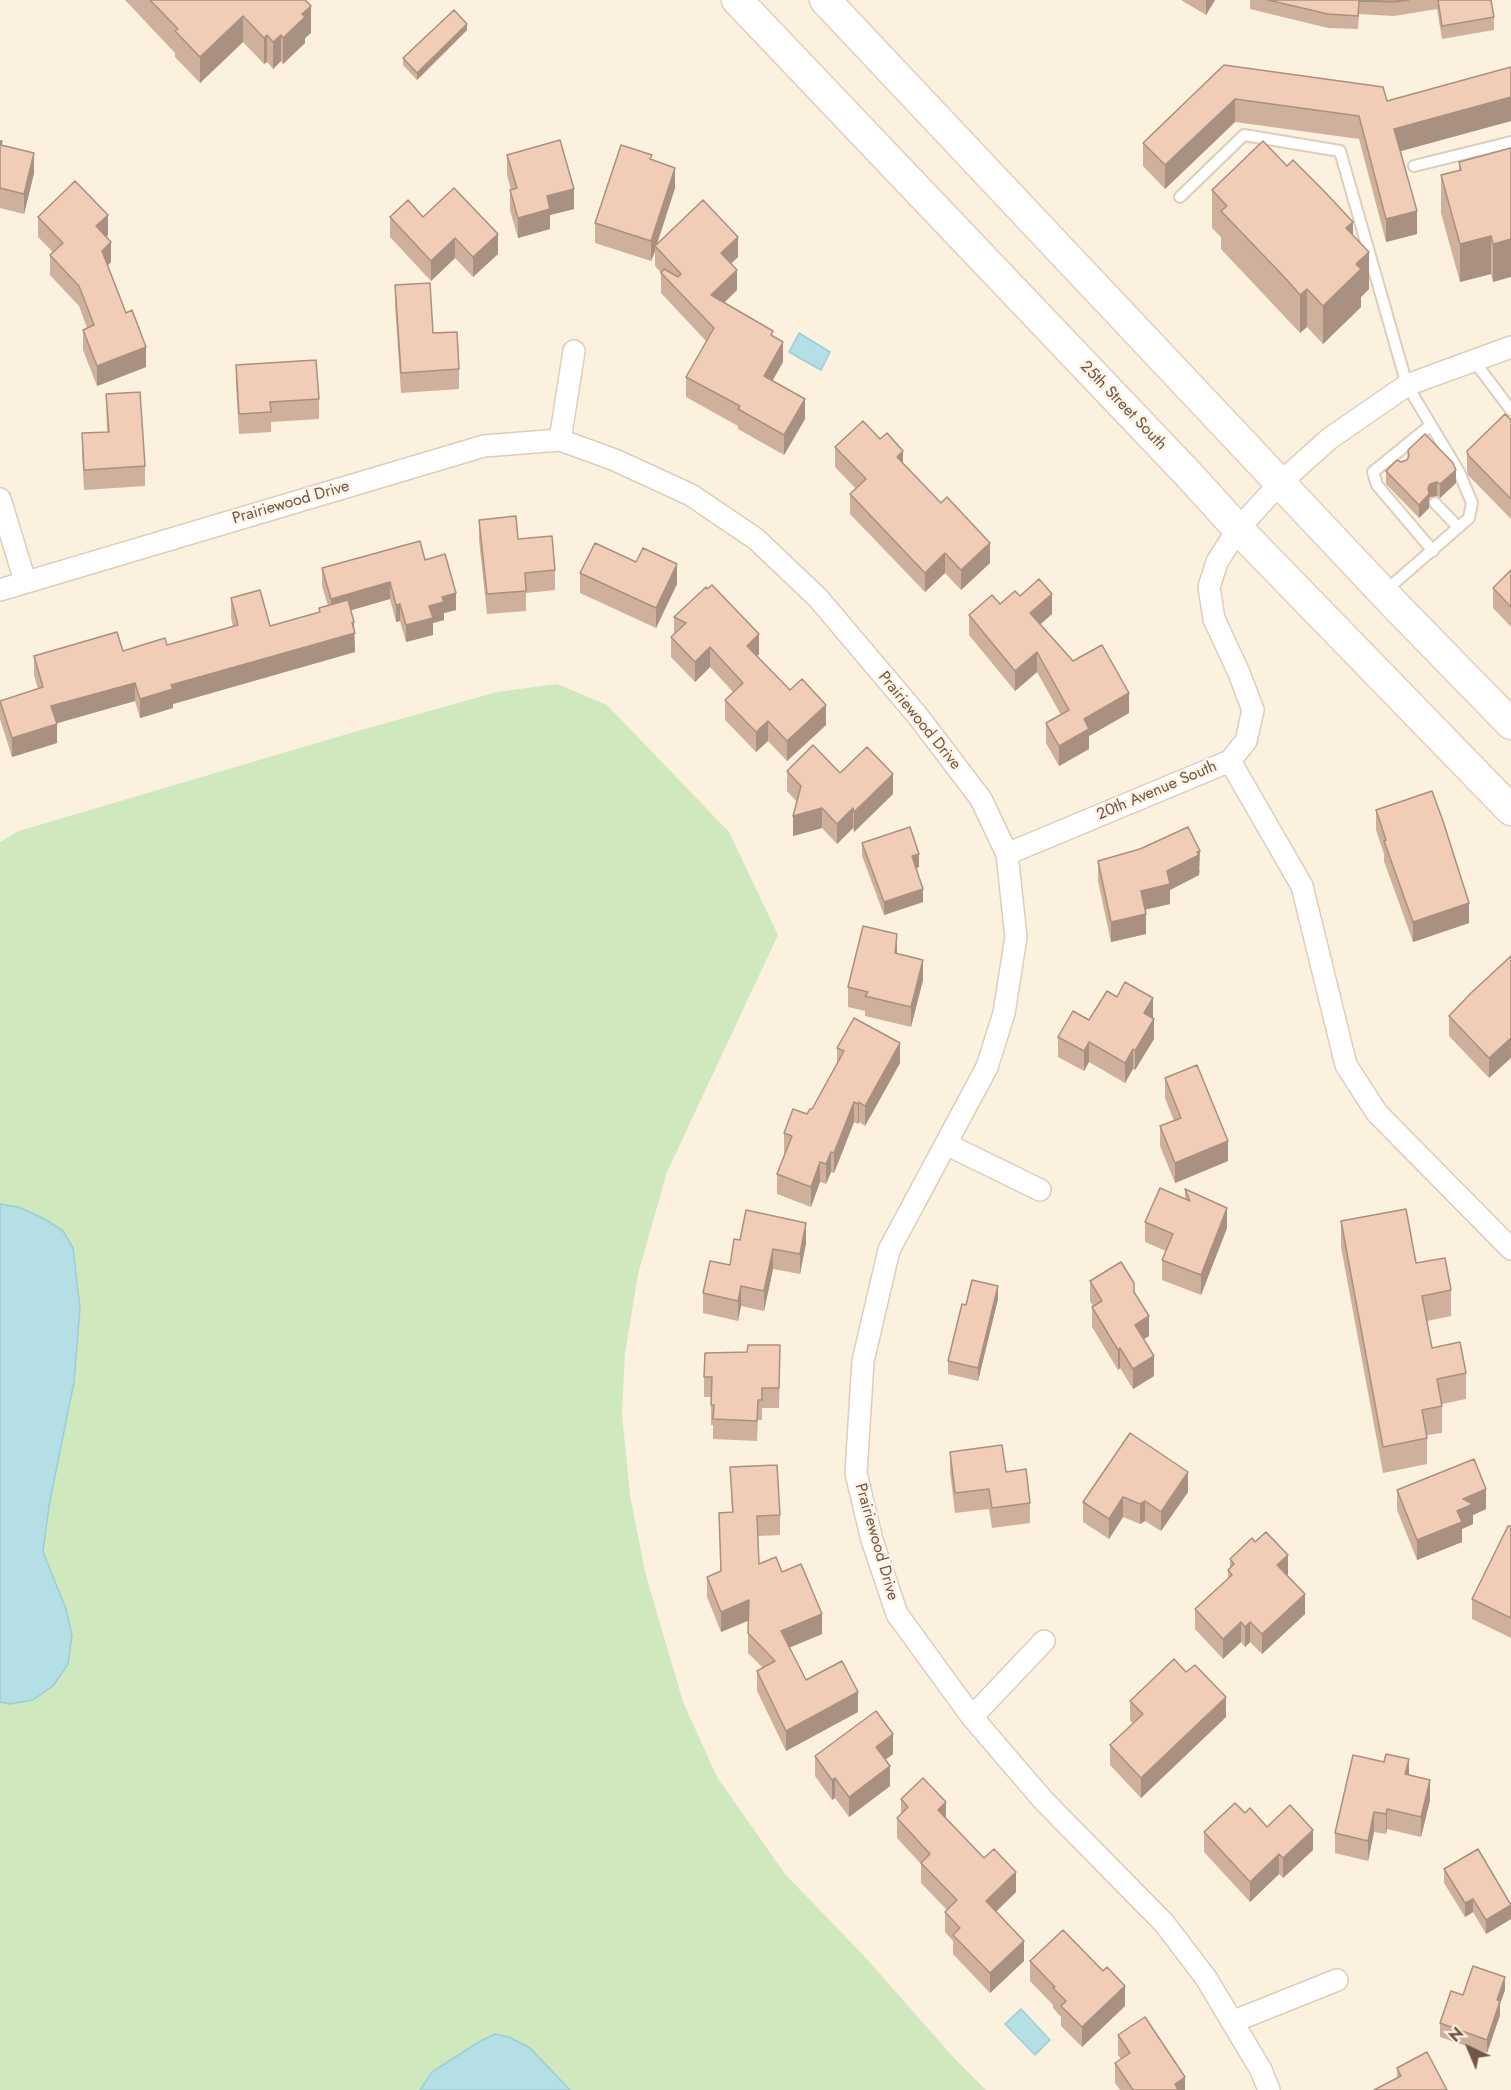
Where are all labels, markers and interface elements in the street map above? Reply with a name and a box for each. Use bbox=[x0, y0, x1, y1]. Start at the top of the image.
street label: 25th Street South bbox=[1076, 358, 1170, 454]
street label: Prairiewood Drive bbox=[230, 477, 352, 529]
street label: Prairiewood Drive bbox=[873, 668, 965, 774]
street label: 20th Avenue South bbox=[1094, 757, 1220, 825]
street label: Prairiewood Drive bbox=[850, 1481, 902, 1603]
north arrow bbox=[1439, 2018, 1499, 2078]
text: N bbox=[1444, 2022, 1469, 2047]

